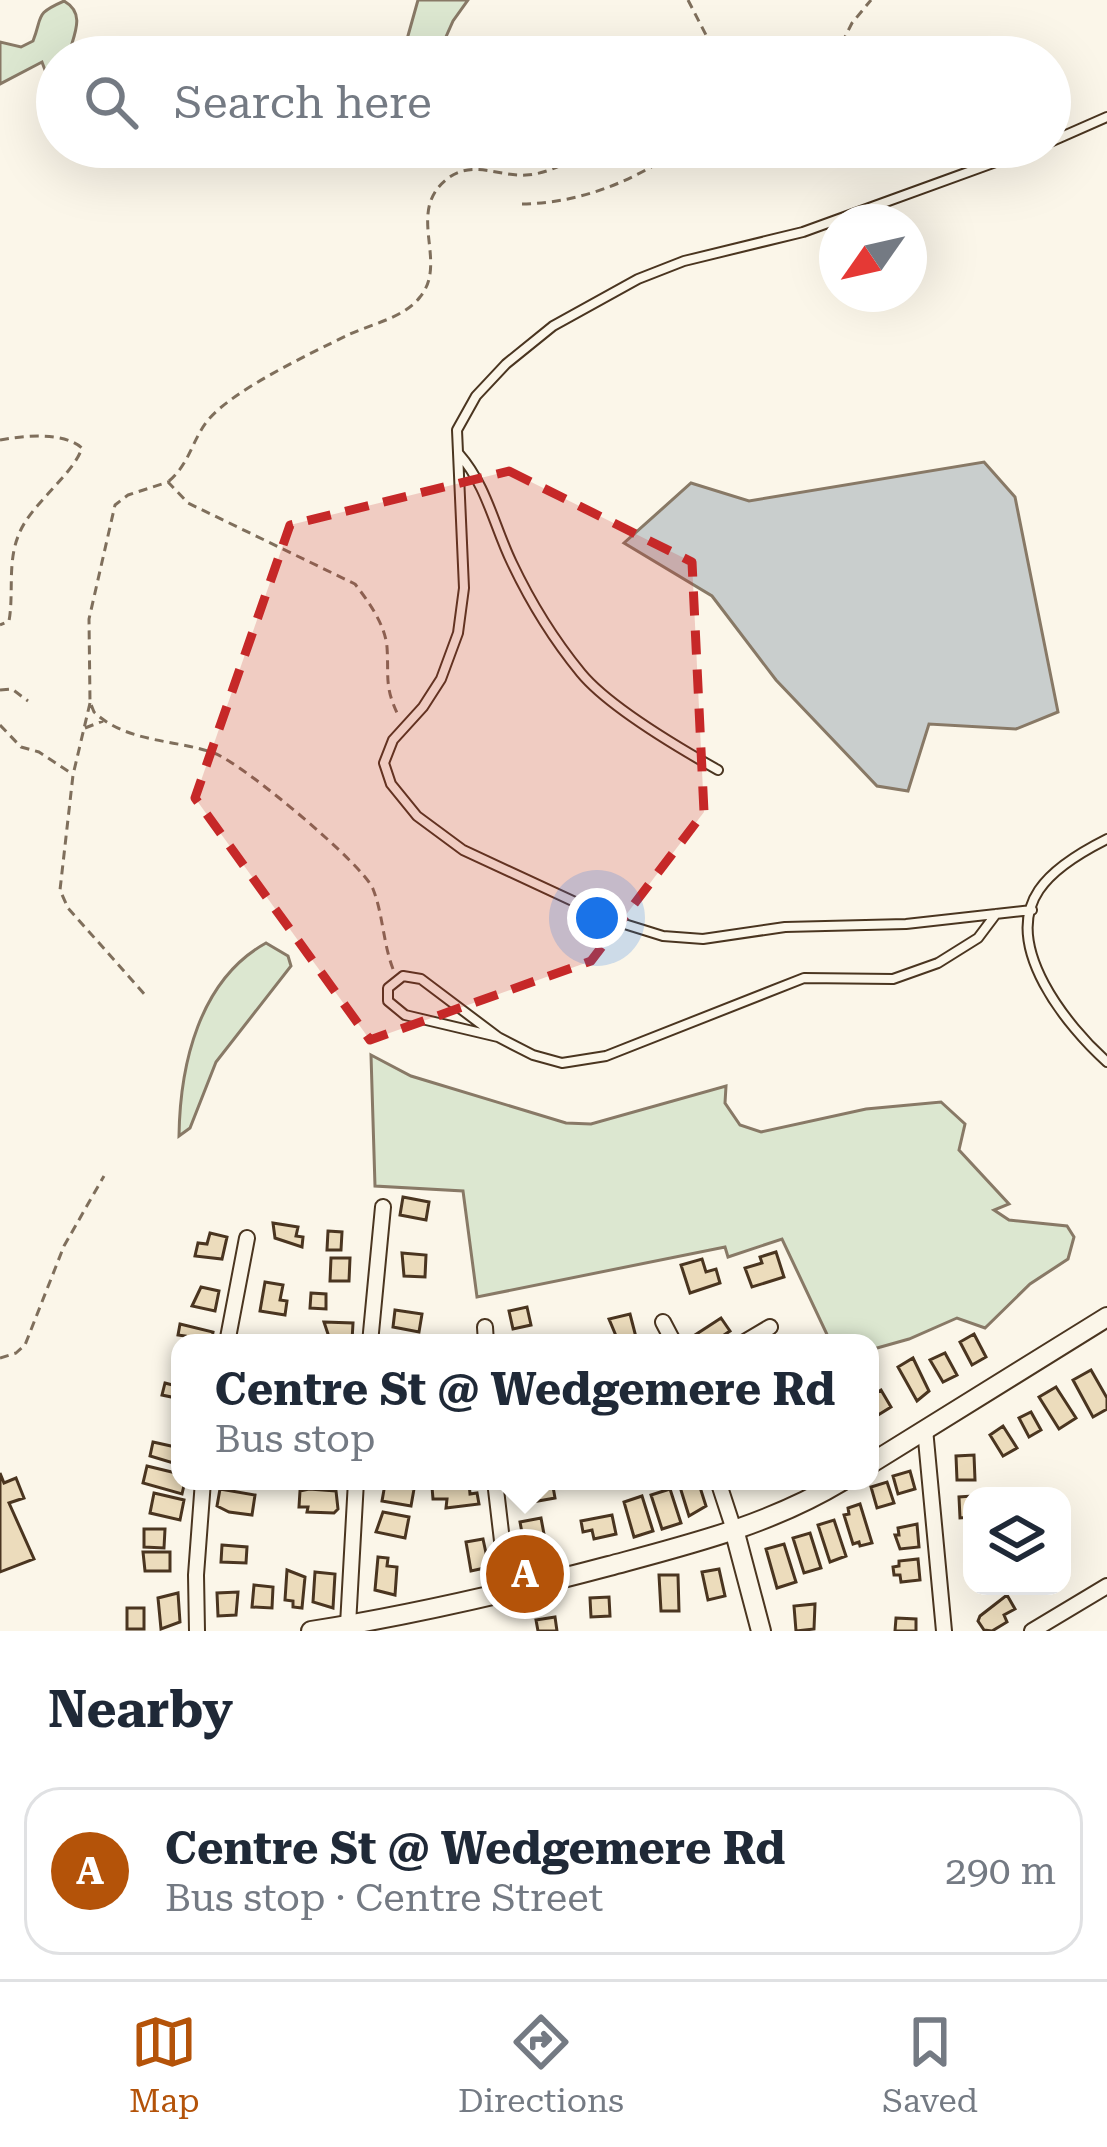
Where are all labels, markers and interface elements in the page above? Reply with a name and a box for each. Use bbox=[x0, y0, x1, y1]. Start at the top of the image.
search box bbox=[36, 36, 1071, 168]
icon: search bbox=[78, 69, 144, 135]
text: Search here bbox=[174, 76, 432, 129]
north arrow bbox=[819, 204, 927, 312]
your location bbox=[567, 888, 627, 948]
popup bbox=[171, 1334, 879, 1490]
text: Centre St @ Wedgemere Rd bbox=[215, 1363, 835, 1416]
text: Bus stop bbox=[215, 1416, 375, 1462]
map controls bbox=[963, 1487, 1071, 1595]
button: layers bbox=[963, 1487, 1071, 1595]
pin: A bbox=[486, 1529, 564, 1619]
text: Nearby bbox=[48, 1680, 233, 1739]
text: Centre St @ Wedgemere Rd bbox=[165, 1822, 785, 1875]
text: A bbox=[76, 1848, 104, 1894]
text: 290 m bbox=[945, 1848, 1056, 1894]
text: Bus stop · Centre Street bbox=[165, 1875, 603, 1921]
tab: Map bbox=[129, 2009, 200, 2120]
tab: Directions bbox=[458, 2009, 624, 2120]
tab: Saved bbox=[882, 2009, 978, 2120]

